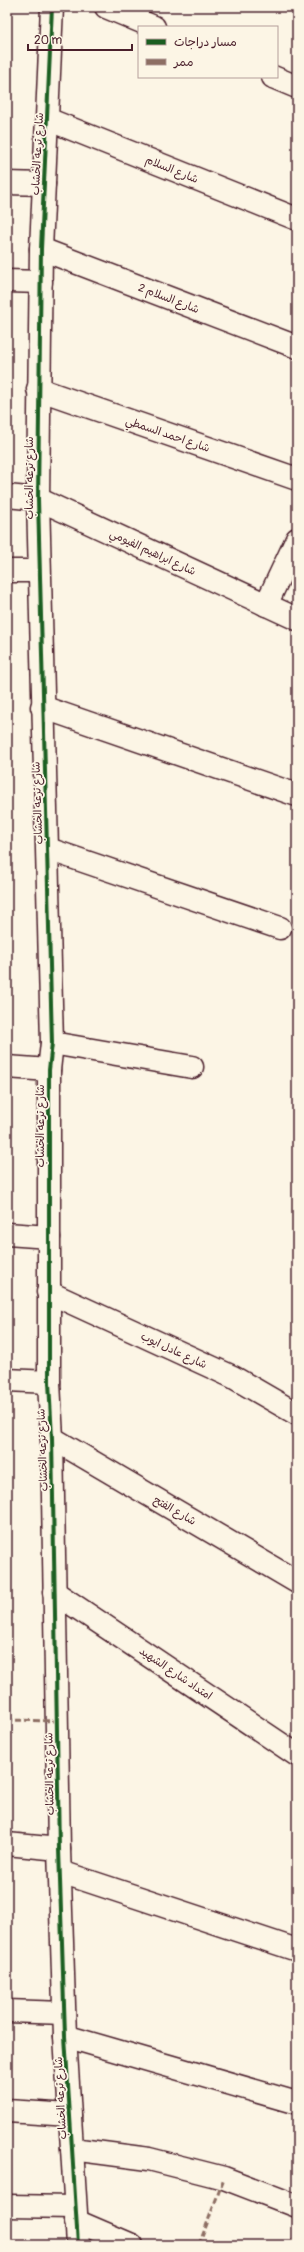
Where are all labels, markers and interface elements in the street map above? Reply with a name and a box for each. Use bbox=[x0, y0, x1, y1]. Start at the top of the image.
scale bar bbox=[28, 26, 132, 52]
legend bbox=[138, 26, 278, 78]
text: 20 m bbox=[34, 33, 63, 48]
text: مسار دراجات bbox=[174, 35, 237, 50]
text: ممر bbox=[173, 55, 193, 70]
street label: شارع ترعه الخشاب bbox=[29, 112, 48, 196]
street label: شارع السلام bbox=[143, 153, 200, 188]
street label: شارع السلام 2 bbox=[136, 281, 201, 318]
street label: شارع احمد السمطي bbox=[123, 414, 212, 459]
street label: شارع ترعه الخشاب bbox=[23, 437, 38, 519]
street label: شارع ابراهيم الفيومي bbox=[106, 527, 198, 582]
street label: شارع ترعه الخشاب bbox=[30, 761, 47, 845]
street label: شارع ترعه الخشاب bbox=[34, 1085, 49, 1167]
street label: شارع عادل ايوب bbox=[138, 1329, 209, 1373]
street label: شارع ترعه الخشاب bbox=[35, 1408, 52, 1492]
street label: شارع الفتح bbox=[150, 1493, 198, 1530]
street label: امتداد شارع الشهيد bbox=[136, 1644, 215, 1704]
street label: شارع ترعه الخشاب bbox=[42, 1732, 59, 1816]
street label: شارع ترعه الخشاب bbox=[52, 2056, 71, 2140]

